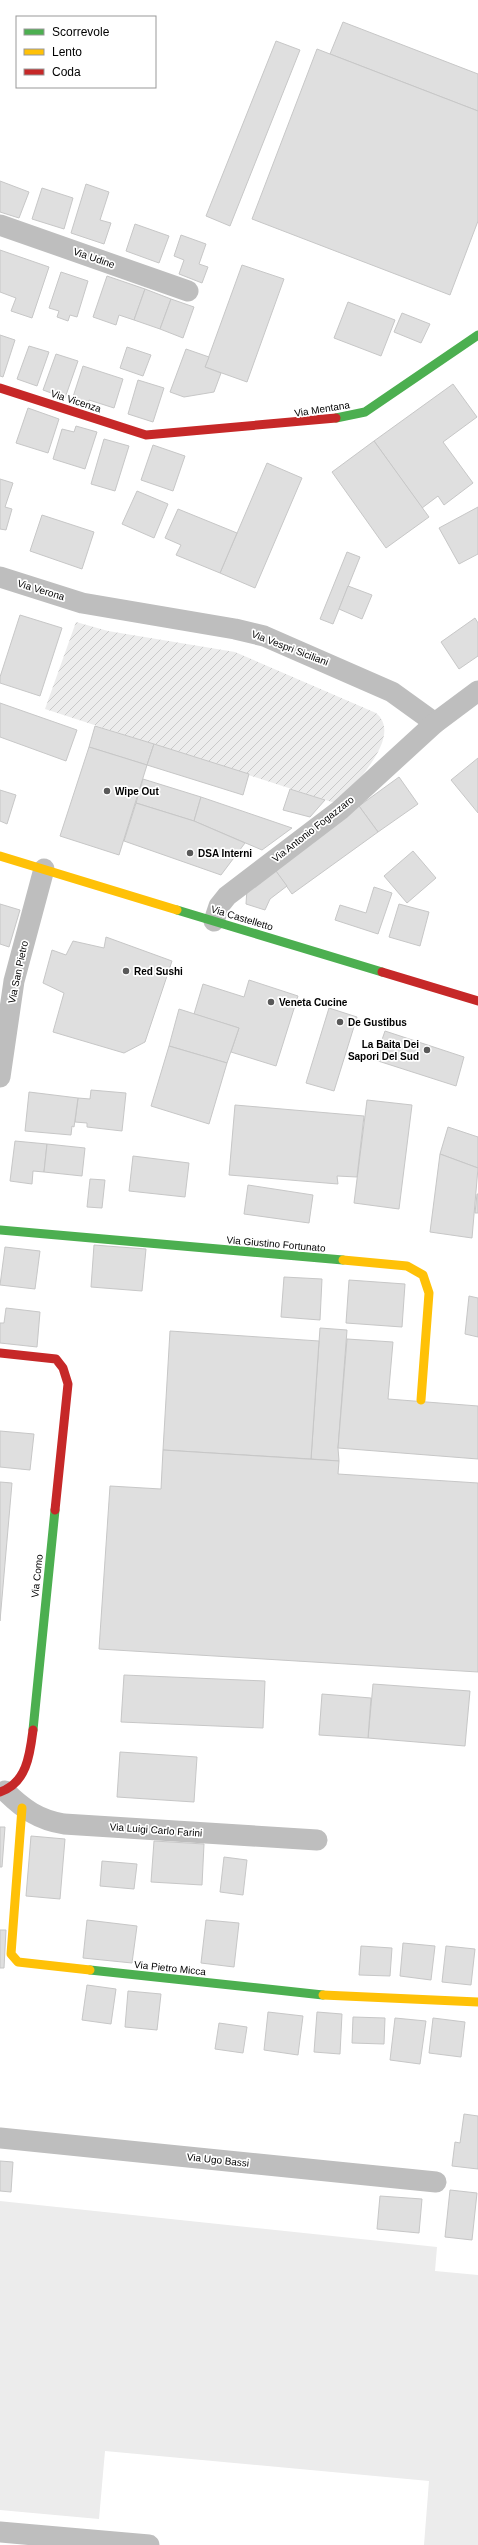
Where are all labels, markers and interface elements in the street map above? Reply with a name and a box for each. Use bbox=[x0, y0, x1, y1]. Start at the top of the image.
legend bbox=[16, 16, 156, 88]
text: Scorrevole bbox=[52, 25, 110, 39]
text: Lento bbox=[52, 45, 82, 59]
text: Coda bbox=[52, 65, 81, 79]
street label: Via Udine bbox=[72, 246, 117, 270]
street label: Via Vicenza bbox=[49, 388, 103, 414]
street label: Via Mentana bbox=[293, 399, 351, 419]
street label: Via Verona bbox=[16, 578, 66, 603]
street label: Via Vespri Siciliani bbox=[250, 628, 330, 668]
marker: Wipe Out bbox=[102, 786, 112, 796]
place label: Wipe Out bbox=[115, 786, 159, 797]
street label: Via Antonio Fogazzaro bbox=[270, 793, 356, 864]
marker: DSA Interni bbox=[185, 848, 195, 858]
place label: DSA Interni bbox=[198, 848, 252, 859]
street label: Via Castelletto bbox=[210, 903, 275, 933]
street label: Via San Pietro bbox=[6, 939, 30, 1004]
marker: Red Sushi bbox=[121, 966, 131, 976]
place label: Red Sushi bbox=[134, 966, 183, 977]
marker: Veneta Cucine bbox=[266, 997, 276, 1007]
place label: Veneta Cucine bbox=[279, 997, 348, 1008]
marker: De Gustibus bbox=[335, 1017, 345, 1027]
place label: De Gustibus bbox=[348, 1017, 407, 1028]
place label: La Baita Dei Sapori Del Sud bbox=[348, 1039, 419, 1062]
marker: La Baita Dei Sapori Del Sud bbox=[422, 1045, 432, 1055]
street label: Via Giustino Fortunato bbox=[226, 1234, 326, 1254]
street label: Via Como bbox=[29, 1553, 45, 1598]
street label: Via Luigi Carlo Farini bbox=[109, 1821, 203, 1839]
street label: Via Pietro Micca bbox=[134, 1959, 207, 1977]
street label: Via Ugo Bassi bbox=[186, 2151, 250, 2169]

